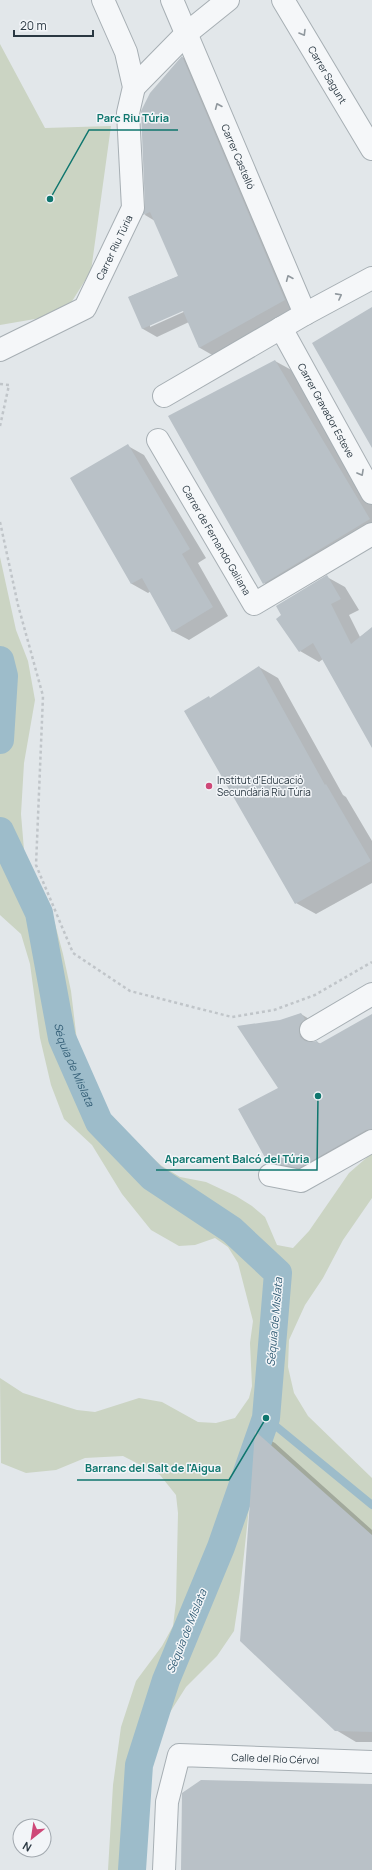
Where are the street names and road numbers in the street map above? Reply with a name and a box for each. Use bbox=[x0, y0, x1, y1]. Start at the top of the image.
street label: Carrer Sagunt bbox=[305, 43, 350, 106]
street label: Carrer Castelló bbox=[218, 122, 258, 191]
street label: Carrer Riu Túria bbox=[92, 212, 136, 282]
street label: Carrer Gravador Esteve bbox=[295, 360, 358, 460]
street label: Carrer de Fernando Galiana bbox=[179, 483, 254, 598]
street label: Calle del Río Cérvol bbox=[231, 1750, 319, 1767]

